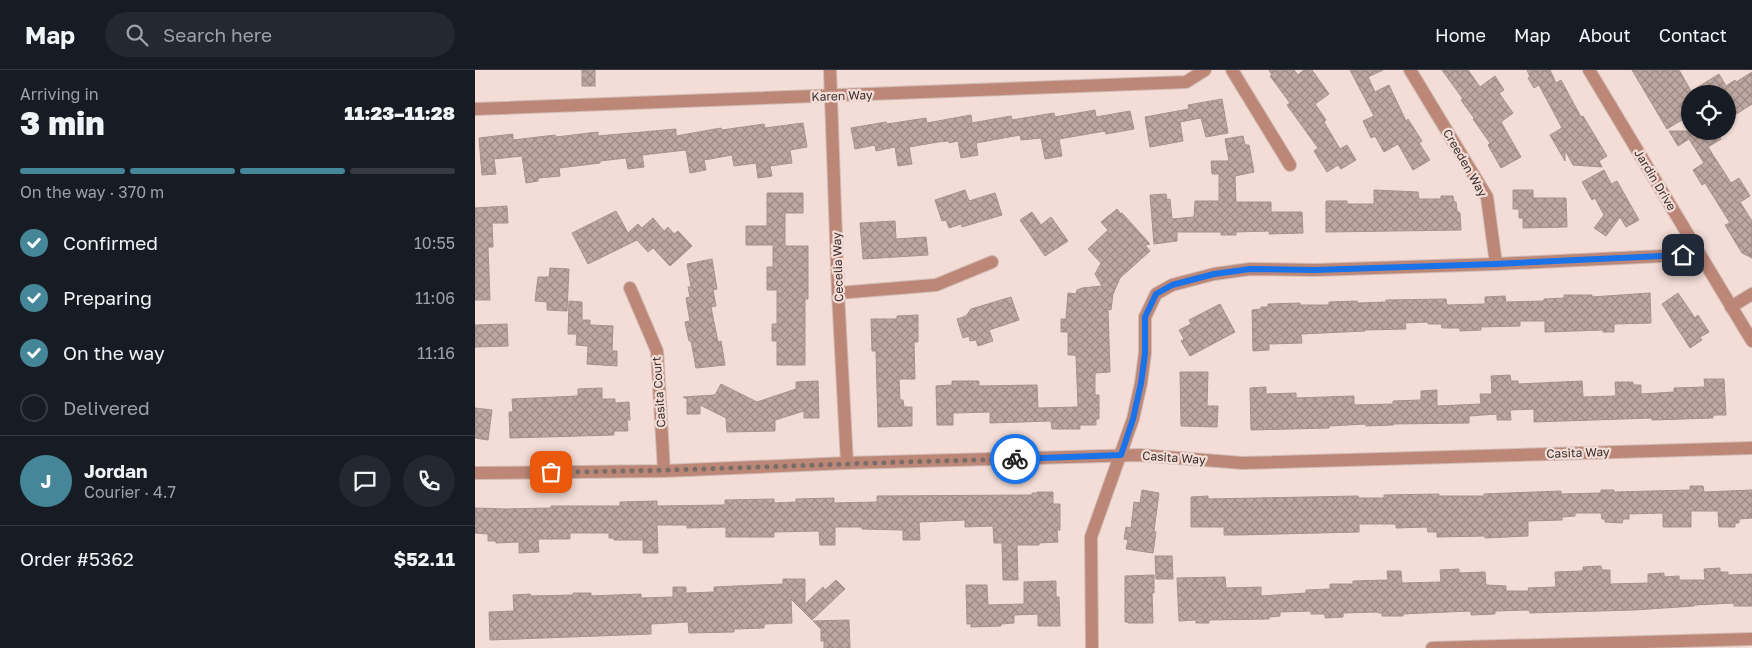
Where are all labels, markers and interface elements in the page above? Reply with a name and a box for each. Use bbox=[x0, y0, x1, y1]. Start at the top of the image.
search box bbox=[105, 12, 455, 57]
text: Map bbox=[25, 20, 75, 49]
icon: search bbox=[123, 21, 151, 49]
text: Search here bbox=[163, 23, 272, 46]
text: Home bbox=[1435, 24, 1486, 46]
text: Map bbox=[1514, 24, 1551, 46]
text: About bbox=[1579, 24, 1631, 46]
text: Contact bbox=[1659, 24, 1727, 46]
text: Arriving in bbox=[20, 84, 99, 104]
map controls bbox=[1681, 85, 1736, 140]
button: locate bbox=[1681, 85, 1736, 140]
street label: Karen Way bbox=[811, 87, 873, 104]
text: 11:23–11:28 bbox=[344, 101, 455, 124]
text: 3 min bbox=[20, 104, 105, 142]
street label: Creeden Way bbox=[1440, 126, 1491, 199]
street label: Jardin Drive bbox=[1631, 146, 1680, 213]
text: On the way · 370 m bbox=[20, 182, 164, 202]
icon: check bbox=[20, 229, 48, 257]
text: Confirmed bbox=[63, 231, 158, 254]
street label: Cecelia Way bbox=[829, 232, 846, 302]
text: 10:55 bbox=[414, 233, 455, 253]
pin bbox=[1662, 234, 1704, 276]
icon: home bbox=[1669, 241, 1697, 269]
icon: check bbox=[20, 284, 48, 312]
text: Preparing bbox=[63, 286, 152, 309]
text: 11:06 bbox=[415, 288, 455, 308]
icon: check bbox=[20, 339, 48, 367]
text: On the way bbox=[63, 341, 165, 364]
text: 11:16 bbox=[417, 343, 455, 363]
street label: Casita Court bbox=[649, 356, 668, 428]
text: Delivered bbox=[63, 396, 150, 419]
courier bbox=[990, 434, 1040, 484]
street label: Casita Way bbox=[1546, 444, 1610, 461]
icon: bike bbox=[1001, 445, 1029, 473]
street label: Casita Way bbox=[1142, 448, 1206, 467]
pin bbox=[530, 451, 572, 493]
button: chat bbox=[339, 455, 391, 507]
button: phone bbox=[403, 455, 455, 507]
icon: bag bbox=[537, 458, 565, 486]
text: Jordan bbox=[84, 459, 148, 482]
text: J bbox=[41, 469, 51, 492]
text: Courier · 4.7 bbox=[84, 482, 176, 502]
text: Order #5362 bbox=[20, 547, 134, 570]
text: $52.11 bbox=[393, 547, 455, 570]

